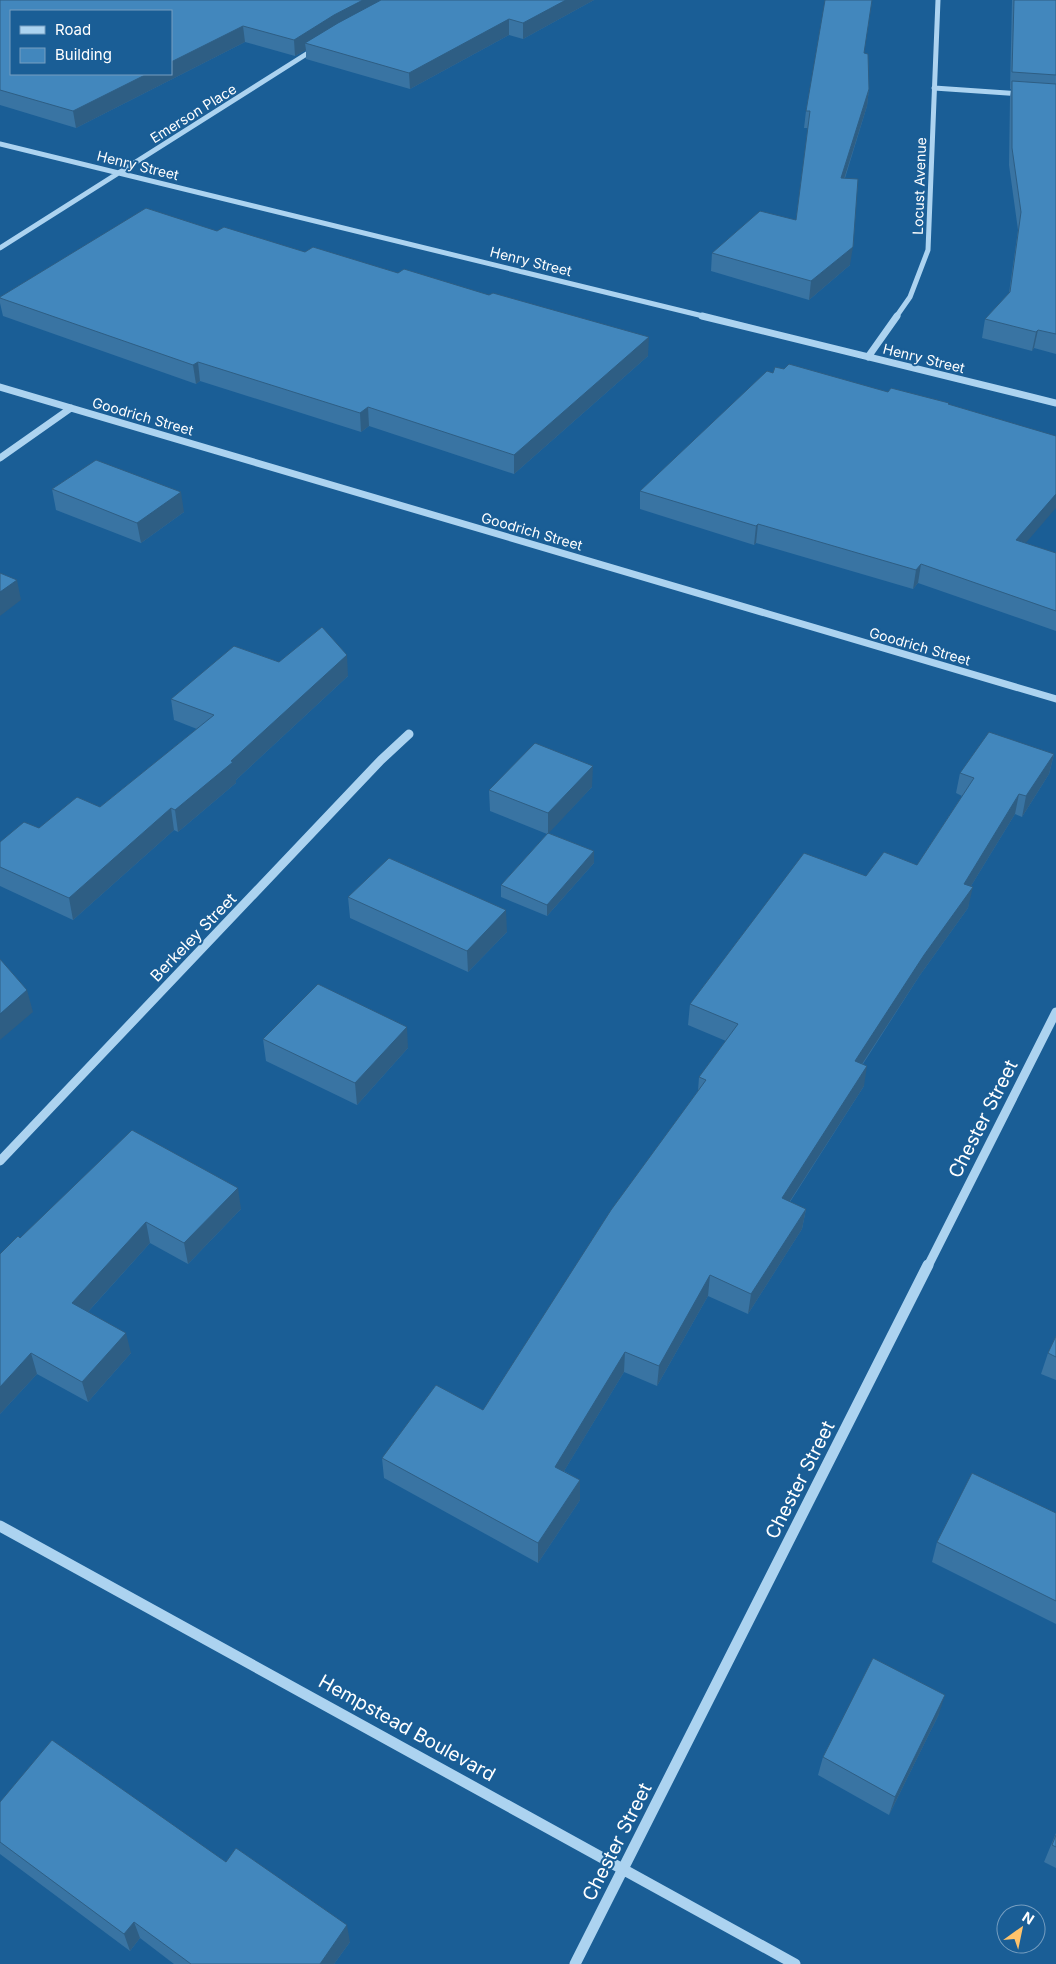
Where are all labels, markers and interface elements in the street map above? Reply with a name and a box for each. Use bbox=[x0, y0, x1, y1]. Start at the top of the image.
legend bbox=[10, 10, 172, 75]
text: Road bbox=[55, 20, 91, 39]
text: Building bbox=[55, 45, 112, 64]
street label: Emerson Place bbox=[147, 80, 239, 146]
street label: Locust Avenue bbox=[909, 137, 929, 235]
street label: Henry Street bbox=[95, 147, 181, 183]
street label: Henry Street bbox=[488, 243, 574, 279]
street label: Henry Street bbox=[881, 340, 967, 376]
street label: Goodrich Street bbox=[90, 393, 196, 439]
street label: Goodrich Street bbox=[479, 508, 585, 554]
street label: Goodrich Street bbox=[867, 623, 973, 669]
street label: Berkeley Street bbox=[146, 889, 240, 985]
street label: Chester Street bbox=[943, 1056, 1023, 1182]
street label: Chester Street bbox=[760, 1417, 840, 1543]
street label: Hempstead Boulevard bbox=[315, 1670, 499, 1786]
street label: Chester Street bbox=[577, 1779, 657, 1905]
north arrow bbox=[996, 1904, 1046, 1954]
text: N bbox=[1019, 1908, 1037, 1928]

